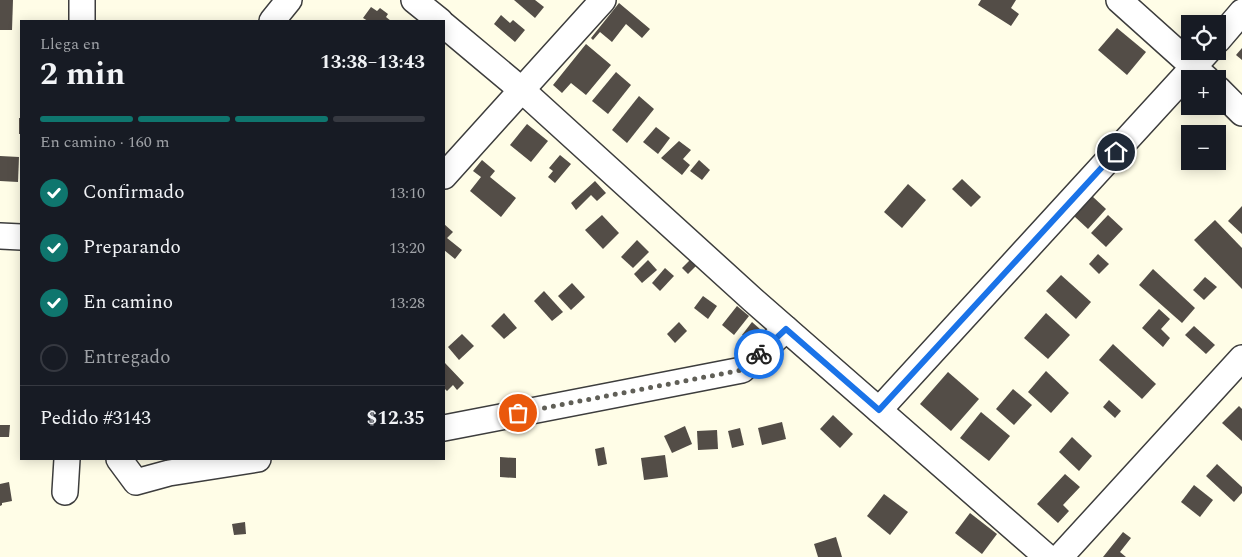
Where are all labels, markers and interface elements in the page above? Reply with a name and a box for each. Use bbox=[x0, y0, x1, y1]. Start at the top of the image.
map controls bbox=[1181, 15, 1226, 170]
button: locate bbox=[1181, 15, 1226, 60]
text: Llega en bbox=[40, 32, 100, 56]
text: 13:38–13:43 bbox=[320, 48, 425, 77]
text: 2 min bbox=[40, 50, 125, 99]
button: + bbox=[1181, 70, 1226, 115]
button: − bbox=[1181, 125, 1226, 170]
text: En camino · 160 m bbox=[40, 130, 170, 154]
pin bbox=[1095, 131, 1137, 173]
icon: home bbox=[1102, 138, 1130, 166]
text: Confirmado bbox=[83, 178, 184, 207]
icon: check bbox=[40, 179, 68, 207]
text: 13:10 bbox=[389, 181, 425, 205]
text: Preparando bbox=[83, 233, 181, 262]
icon: check bbox=[40, 234, 68, 262]
text: 13:20 bbox=[389, 236, 425, 260]
text: En camino bbox=[83, 288, 173, 317]
icon: check bbox=[40, 289, 68, 317]
text: 13:28 bbox=[389, 291, 425, 315]
courier bbox=[734, 329, 784, 379]
icon: bike bbox=[745, 340, 773, 368]
text: Entregado bbox=[83, 343, 170, 372]
pin bbox=[497, 392, 539, 434]
icon: bag bbox=[504, 399, 532, 427]
text: Pedido #3143 bbox=[40, 404, 151, 433]
text: $12.35 bbox=[367, 404, 425, 433]

